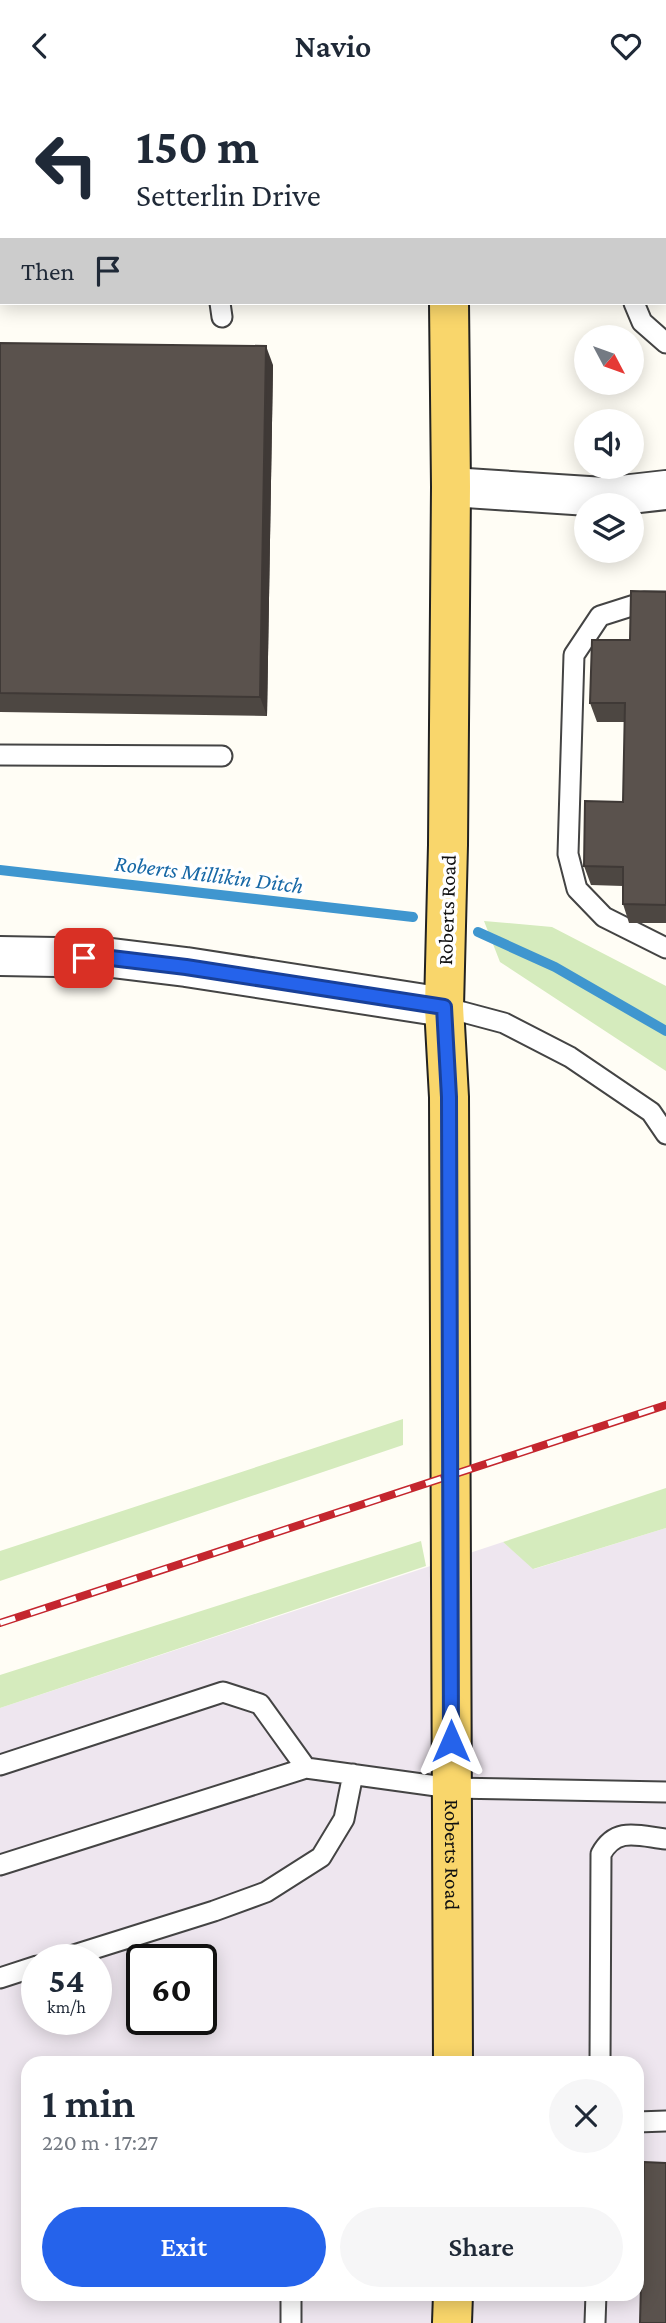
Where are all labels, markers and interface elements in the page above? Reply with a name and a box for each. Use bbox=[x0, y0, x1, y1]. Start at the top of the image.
icon: back bbox=[21, 27, 59, 65]
icon: heart bbox=[607, 27, 645, 65]
text: Navio bbox=[295, 28, 371, 64]
icon: left bbox=[21, 119, 112, 210]
text: 150 m bbox=[136, 119, 259, 174]
text: Setterlin Drive bbox=[136, 177, 321, 213]
icon: arrive bbox=[89, 252, 127, 290]
text: Then bbox=[21, 257, 75, 286]
north arrow bbox=[574, 325, 644, 395]
map controls bbox=[574, 325, 644, 563]
button: sound bbox=[574, 409, 644, 479]
button: layers bbox=[574, 493, 644, 563]
water label: Roberts Millikin Ditch bbox=[113, 850, 305, 898]
street label: Roberts Road bbox=[433, 854, 461, 966]
pin bbox=[54, 928, 114, 988]
icon: arrive bbox=[65, 939, 103, 977]
position arrow bbox=[414, 1704, 488, 1778]
street label: Roberts Road bbox=[440, 1799, 464, 1910]
speed limit sign: 60 bbox=[126, 1944, 217, 2035]
text: 54 bbox=[48, 1961, 85, 2000]
text: km/h bbox=[47, 1997, 86, 2017]
text: 1 min bbox=[42, 2079, 135, 2126]
button: close bbox=[549, 2079, 623, 2153]
text: 220 m · 17:27 bbox=[42, 2129, 158, 2155]
button: Exit bbox=[42, 2207, 326, 2287]
button: Share bbox=[340, 2207, 623, 2287]

